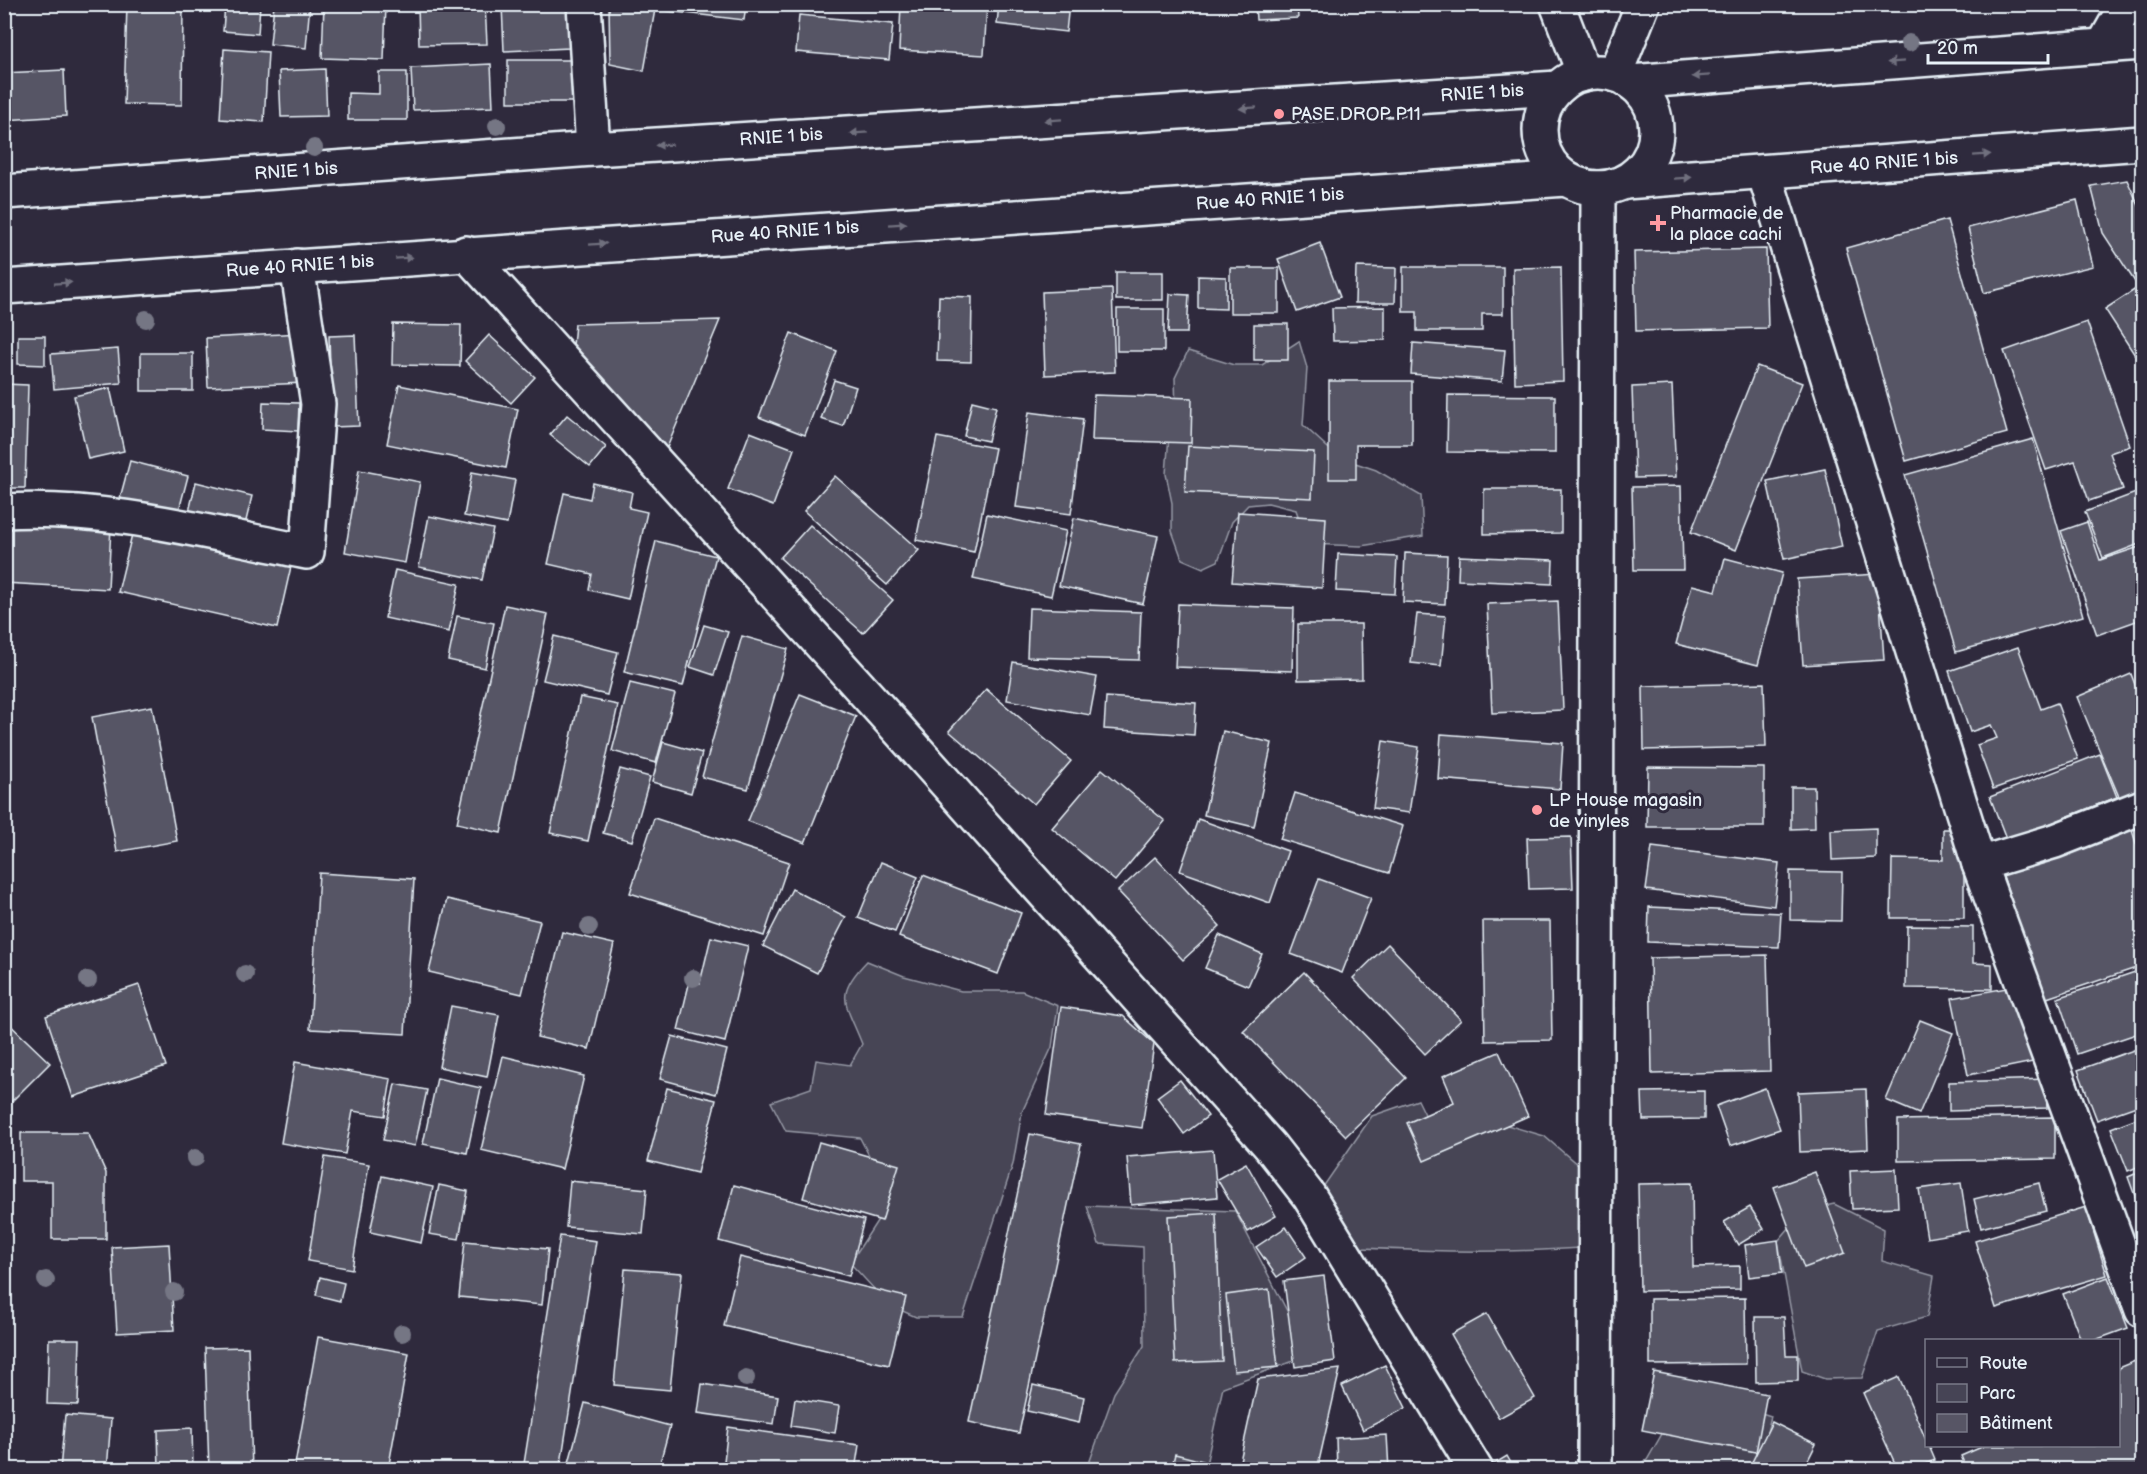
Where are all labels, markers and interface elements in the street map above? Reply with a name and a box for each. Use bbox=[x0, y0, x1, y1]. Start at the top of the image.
scale bar bbox=[1928, 27, 2048, 65]
text: 20 m bbox=[1937, 38, 1978, 59]
one-way arrow bbox=[1886, 57, 1905, 66]
one-way arrow bbox=[1692, 72, 1711, 81]
street label: RNIE 1 bis bbox=[1440, 80, 1525, 106]
one-way arrow bbox=[1239, 103, 1258, 113]
place label: PASE DROP P11 bbox=[1291, 104, 1421, 125]
marker: PASE DROP P11 bbox=[1272, 107, 1286, 121]
one-way arrow bbox=[1044, 116, 1063, 125]
street label: RNIE 1 bis bbox=[739, 124, 824, 150]
one-way arrow bbox=[849, 128, 868, 137]
one-way arrow bbox=[655, 140, 674, 149]
street label: Rue 40 RNIE 1 bis bbox=[1809, 147, 1959, 179]
one-way arrow bbox=[1973, 150, 1992, 160]
street label: RNIE 1 bis bbox=[254, 158, 339, 184]
one-way arrow bbox=[1673, 173, 1692, 183]
street label: Rue 40 RNIE 1 bis bbox=[1195, 183, 1345, 215]
place label: Pharmacie de la place cachi bbox=[1670, 203, 1784, 245]
street label: Rue 40 RNIE 1 bis bbox=[710, 216, 860, 248]
marker: Pharmacie de la place cachi bbox=[1651, 216, 1665, 230]
one-way arrow bbox=[888, 219, 907, 229]
one-way arrow bbox=[589, 240, 608, 249]
street label: Rue 40 RNIE 1 bis bbox=[225, 250, 375, 282]
one-way arrow bbox=[394, 253, 413, 263]
one-way arrow bbox=[53, 278, 72, 287]
place label: LP House magasin de vinyles bbox=[1549, 790, 1702, 832]
marker: LP House magasin de vinyles bbox=[1530, 803, 1544, 817]
legend bbox=[1925, 1339, 2120, 1447]
text: Route bbox=[1979, 1353, 2028, 1374]
text: Parc bbox=[1979, 1383, 2016, 1404]
text: Bâtiment bbox=[1979, 1413, 2053, 1434]

